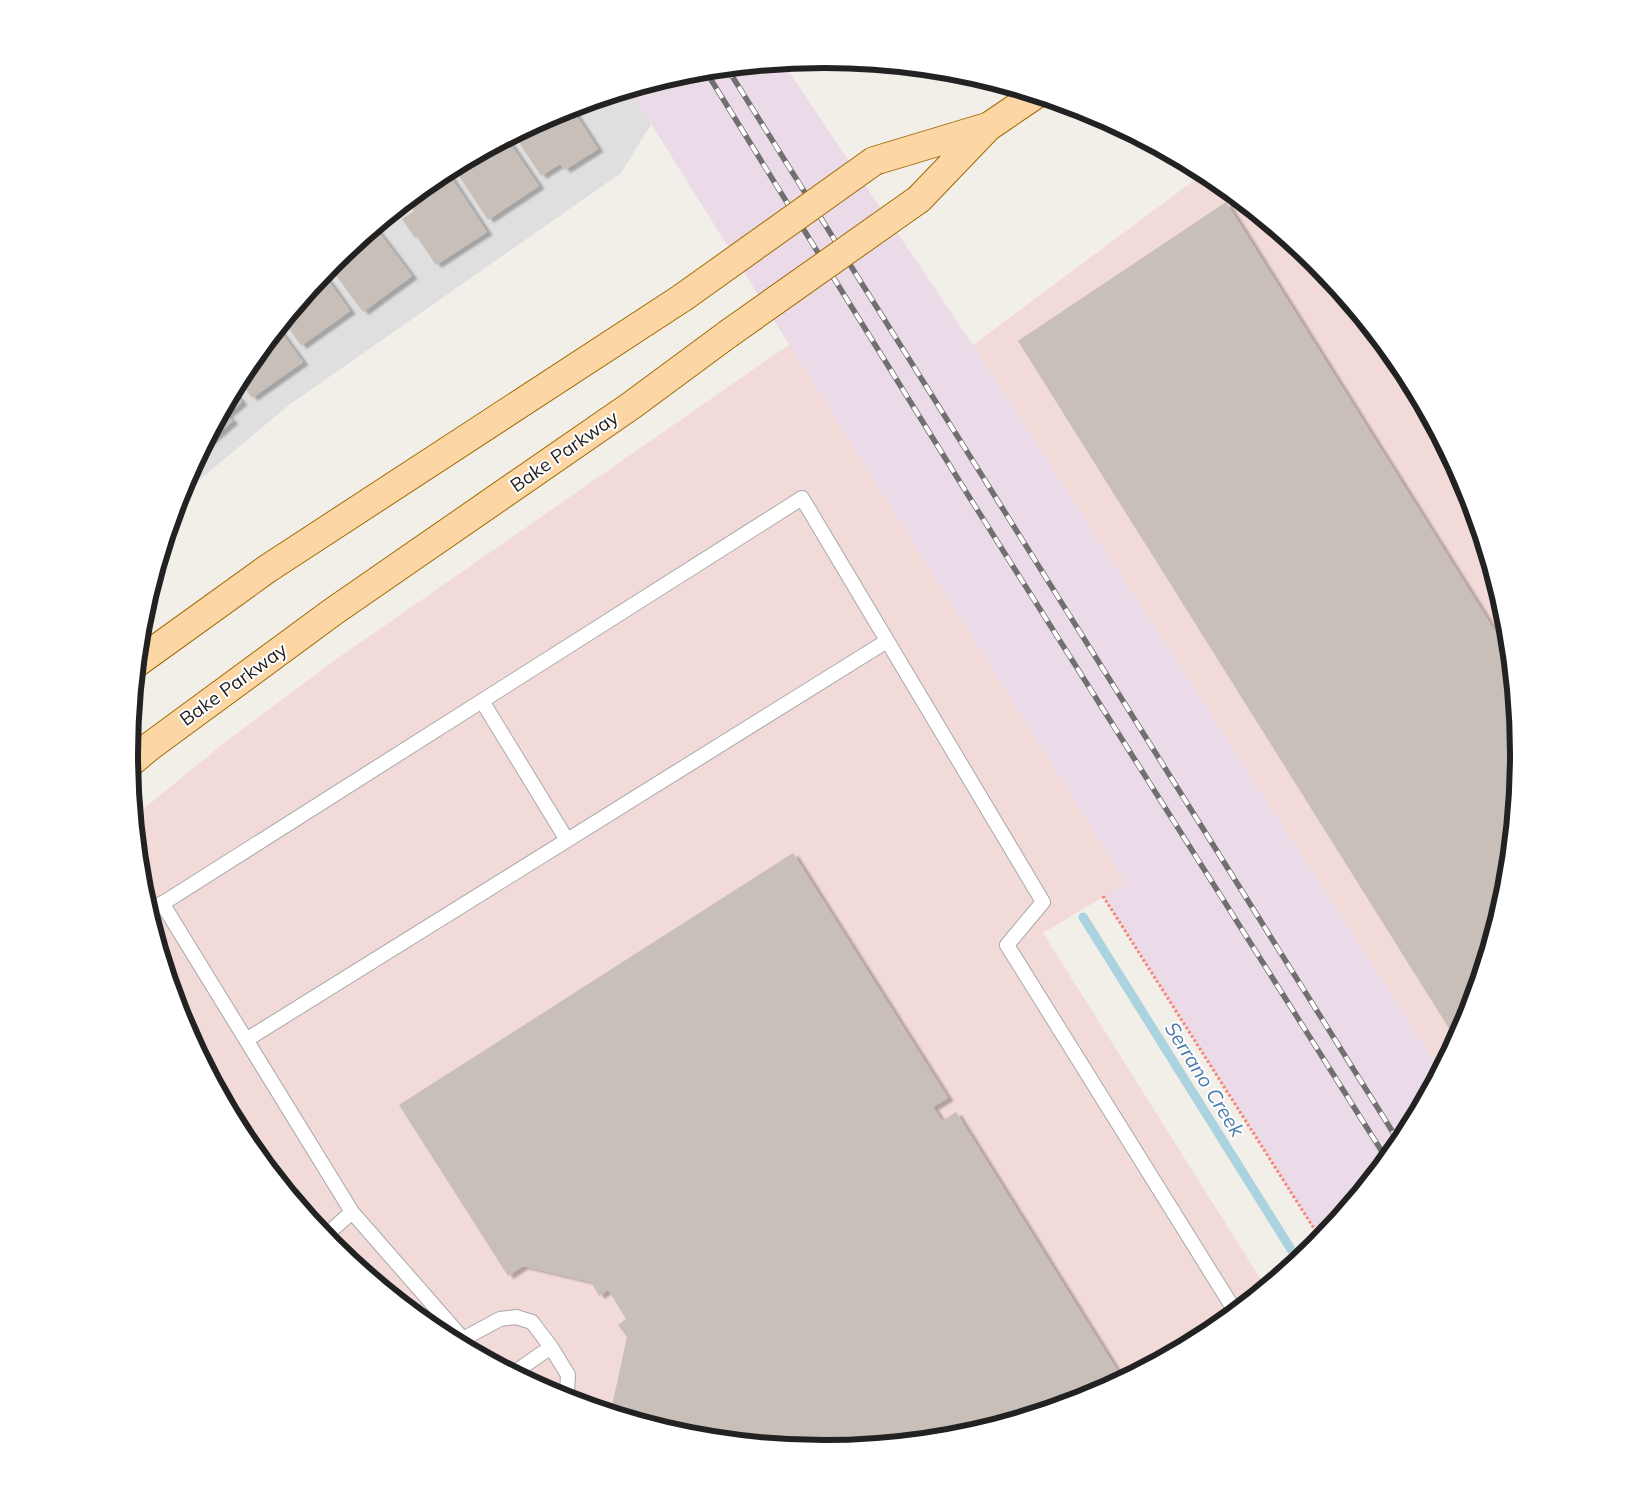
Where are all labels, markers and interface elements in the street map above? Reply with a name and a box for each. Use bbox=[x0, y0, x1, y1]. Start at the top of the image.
street label: Bake Parkway bbox=[505, 405, 623, 497]
street label: Bake Parkway bbox=[175, 637, 291, 731]
water label: Serrano Creek bbox=[1160, 1017, 1251, 1142]

